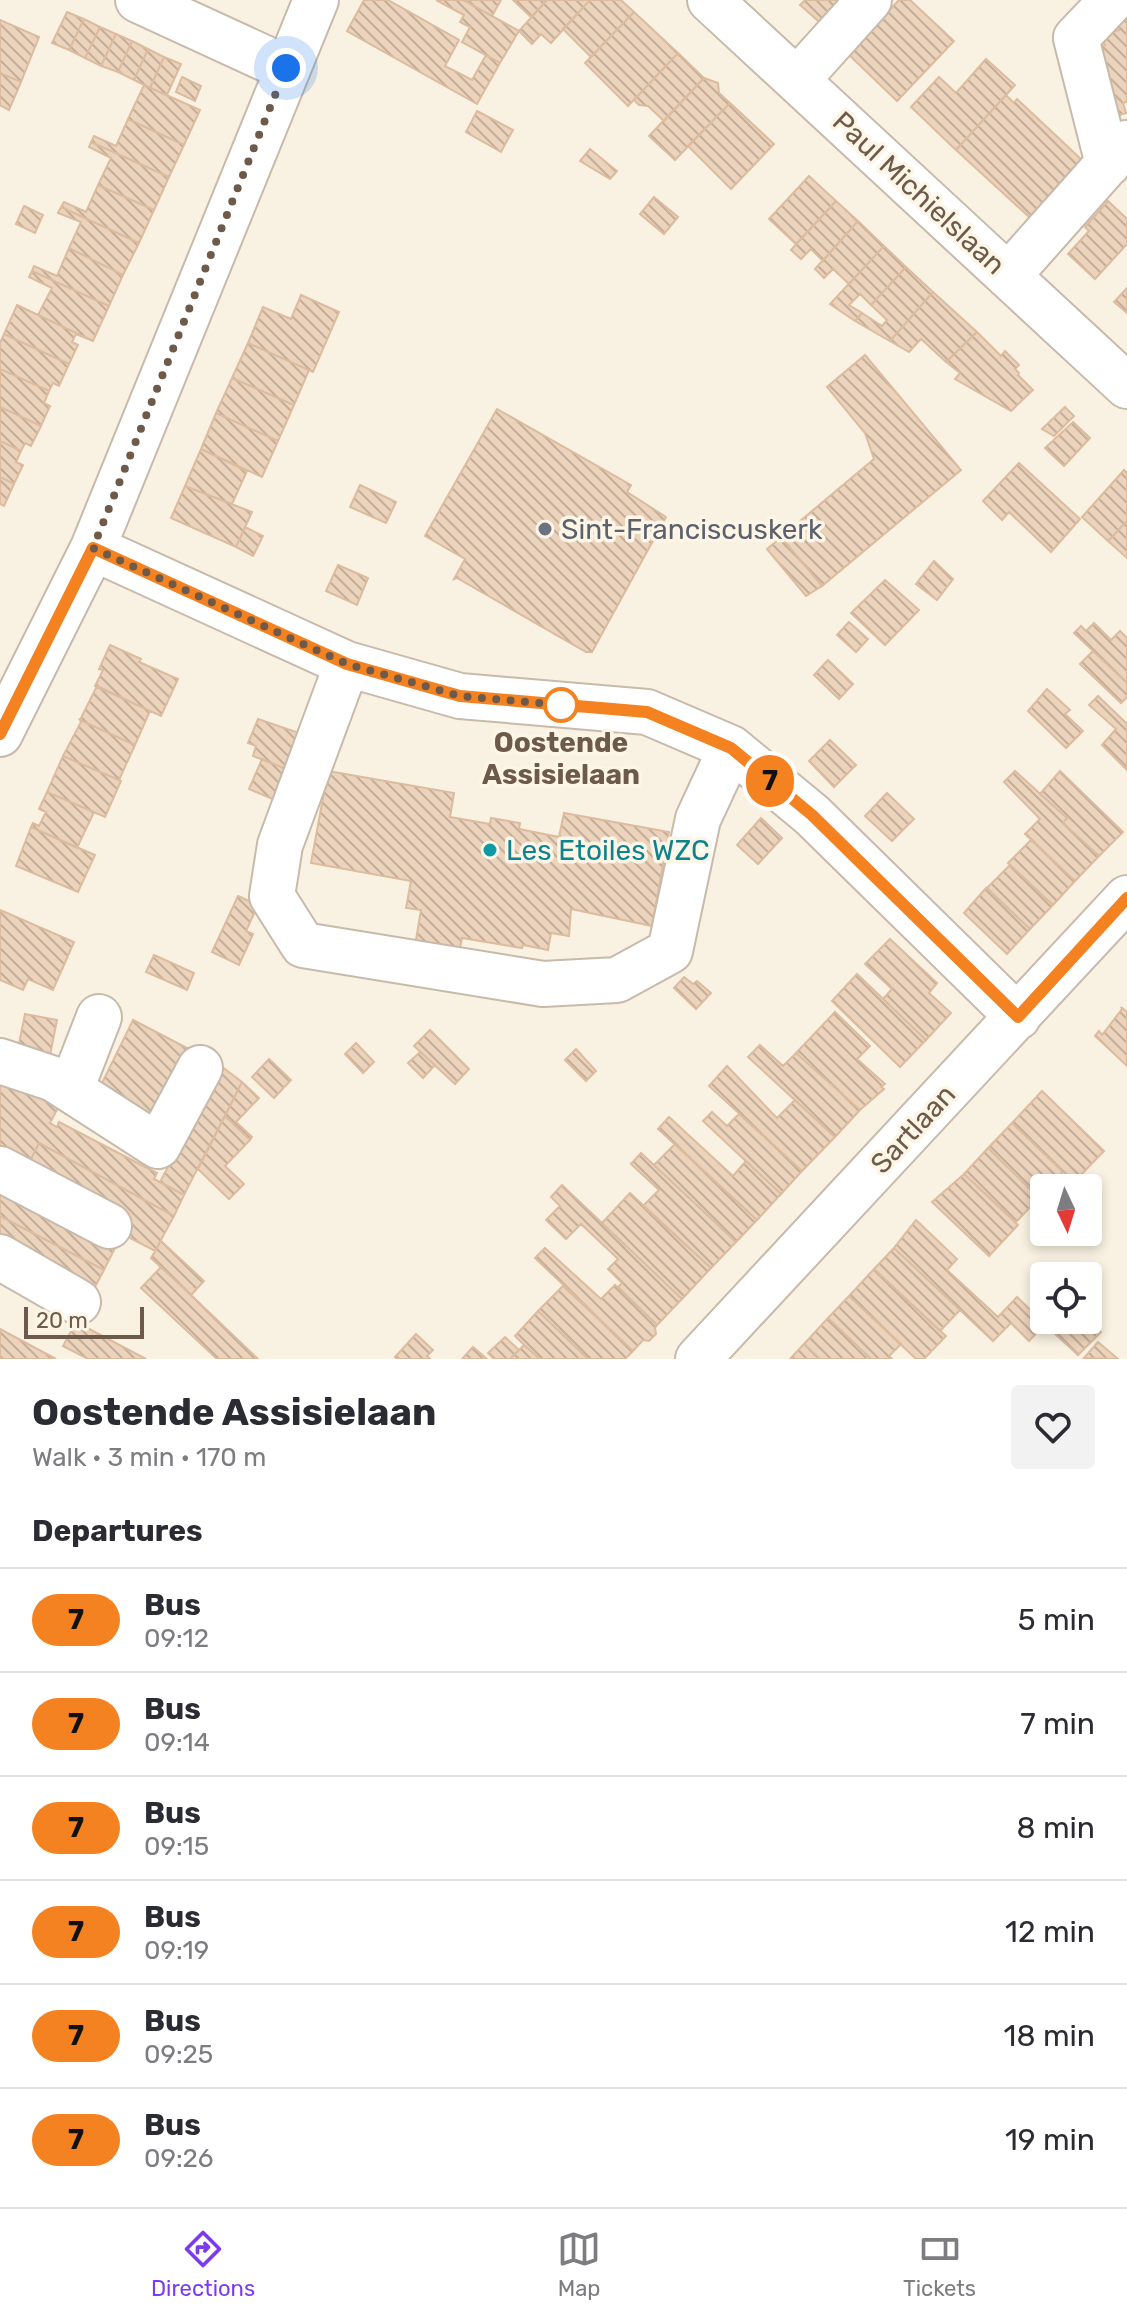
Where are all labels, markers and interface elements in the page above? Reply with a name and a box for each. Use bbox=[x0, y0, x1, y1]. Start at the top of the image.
your location bbox=[266, 48, 306, 88]
street label: Paul Michielslaan bbox=[826, 105, 1012, 281]
place label: Sint-Franciscuskerk bbox=[561, 513, 823, 546]
marker: Sint-Franciscuskerk bbox=[536, 520, 554, 538]
marker: Oostende Assisielaan bbox=[544, 688, 578, 722]
place label: Oostende Assisielaan bbox=[482, 726, 640, 791]
line badge: 7 bbox=[744, 755, 796, 807]
text: 7 bbox=[762, 764, 778, 797]
place label: Les Etoiles WZC bbox=[506, 834, 710, 867]
marker: Les Etoiles WZC bbox=[481, 841, 499, 859]
street label: Sartlaan bbox=[864, 1078, 962, 1180]
north arrow bbox=[1030, 1174, 1102, 1246]
map controls bbox=[1030, 1174, 1102, 1334]
button: locate bbox=[1030, 1262, 1102, 1334]
scale bar bbox=[24, 1303, 144, 1339]
text: 20 m bbox=[36, 1307, 88, 1334]
button: heart bbox=[1011, 1385, 1095, 1469]
text: Oostende Assisielaan bbox=[32, 1389, 436, 1435]
text: Walk · 3 min · 170 m bbox=[32, 1442, 266, 1473]
text: Departures bbox=[32, 1513, 203, 1549]
text: Bus bbox=[144, 1587, 201, 1623]
text: 5 min bbox=[1018, 1602, 1095, 1638]
text: 7 bbox=[68, 1603, 84, 1636]
text: 09:12 bbox=[144, 1623, 209, 1654]
text: Bus bbox=[144, 1691, 201, 1727]
text: 7 min bbox=[1020, 1706, 1095, 1742]
text: 7 bbox=[68, 1707, 84, 1740]
text: 09:14 bbox=[144, 1727, 210, 1758]
text: Bus bbox=[144, 1795, 201, 1831]
text: 8 min bbox=[1016, 1810, 1095, 1846]
text: 7 bbox=[68, 1811, 84, 1844]
text: 09:15 bbox=[144, 1831, 209, 1862]
text: Bus bbox=[144, 1899, 201, 1935]
text: 12 min bbox=[1005, 1914, 1095, 1950]
text: 7 bbox=[68, 1915, 84, 1948]
text: 09:19 bbox=[144, 1935, 209, 1966]
text: Bus bbox=[144, 2003, 201, 2039]
text: 18 min bbox=[1004, 2018, 1095, 2054]
text: 7 bbox=[68, 2019, 84, 2052]
text: 09:25 bbox=[144, 2039, 213, 2070]
text: Bus bbox=[144, 2107, 201, 2143]
text: 19 min bbox=[1005, 2122, 1095, 2158]
text: 7 bbox=[68, 2123, 84, 2156]
text: 09:26 bbox=[144, 2143, 214, 2174]
tab: Directions bbox=[151, 2227, 255, 2302]
tab: Map bbox=[557, 2227, 601, 2302]
tab: Tickets bbox=[903, 2227, 976, 2302]

